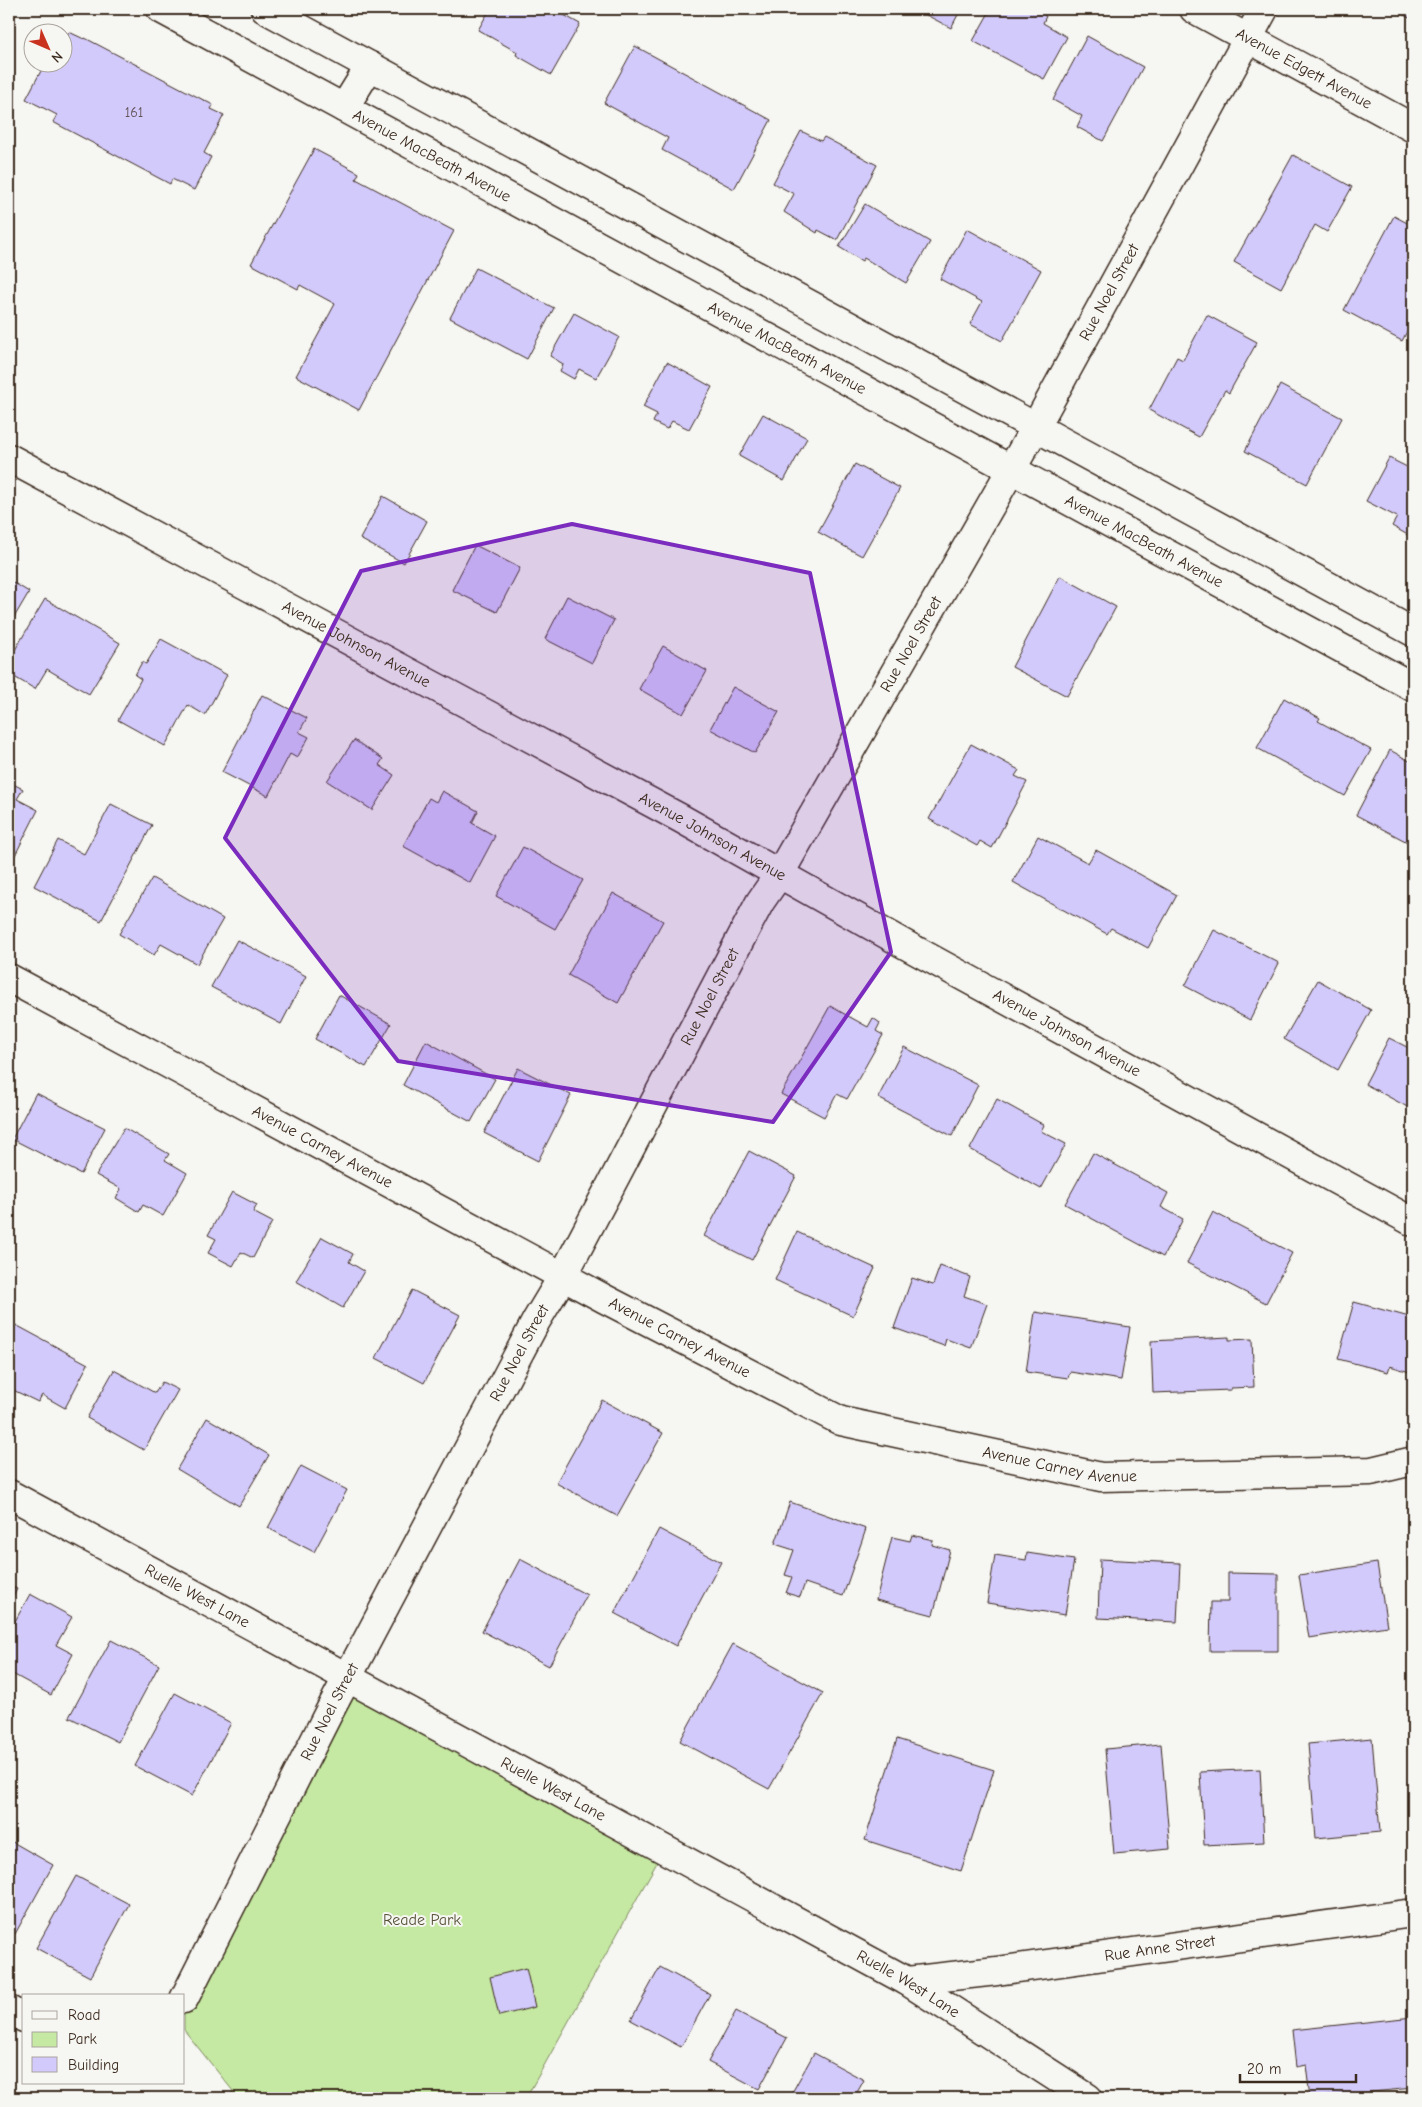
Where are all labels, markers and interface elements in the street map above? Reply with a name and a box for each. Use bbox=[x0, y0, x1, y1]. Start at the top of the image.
north arrow bbox=[22, 22, 72, 72]
street label: Avenue Edgett Avenue bbox=[1233, 24, 1375, 113]
text: N bbox=[48, 48, 66, 66]
house number: 161 bbox=[125, 104, 143, 121]
street label: Avenue MacBeath Avenue bbox=[350, 106, 514, 206]
street label: Rue Noel Street bbox=[1076, 241, 1143, 344]
street label: Avenue MacBeath Avenue bbox=[705, 298, 869, 398]
street label: Avenue MacBeath Avenue bbox=[1062, 491, 1226, 591]
street label: Rue Noel Street bbox=[877, 593, 946, 695]
street label: Avenue Johnson Avenue bbox=[279, 597, 433, 691]
street label: Avenue Johnson Avenue bbox=[636, 789, 789, 885]
street label: Rue Noel Street bbox=[677, 945, 743, 1048]
street label: Avenue Johnson Avenue bbox=[990, 985, 1144, 1080]
street label: Avenue Carney Avenue bbox=[249, 1102, 396, 1192]
street label: Avenue Carney Avenue bbox=[606, 1294, 753, 1382]
street label: Rue Noel Street bbox=[486, 1301, 553, 1404]
street label: Avenue Carney Avenue bbox=[981, 1443, 1137, 1486]
street label: Ruelle West Lane bbox=[142, 1560, 253, 1632]
street label: Rue Noel Street bbox=[297, 1660, 363, 1763]
street label: Ruelle West Lane bbox=[498, 1753, 609, 1825]
park label: Reade Park bbox=[383, 1911, 461, 1929]
street label: Rue Anne Street bbox=[1103, 1932, 1217, 1965]
street label: Ruelle West Lane bbox=[854, 1946, 963, 2022]
legend bbox=[22, 1994, 185, 2084]
text: Road bbox=[68, 2006, 100, 2024]
text: Park bbox=[68, 2030, 97, 2048]
scale bar bbox=[1240, 2052, 1356, 2084]
text: Building bbox=[68, 2056, 119, 2074]
text: 20 m bbox=[1247, 2060, 1281, 2078]

